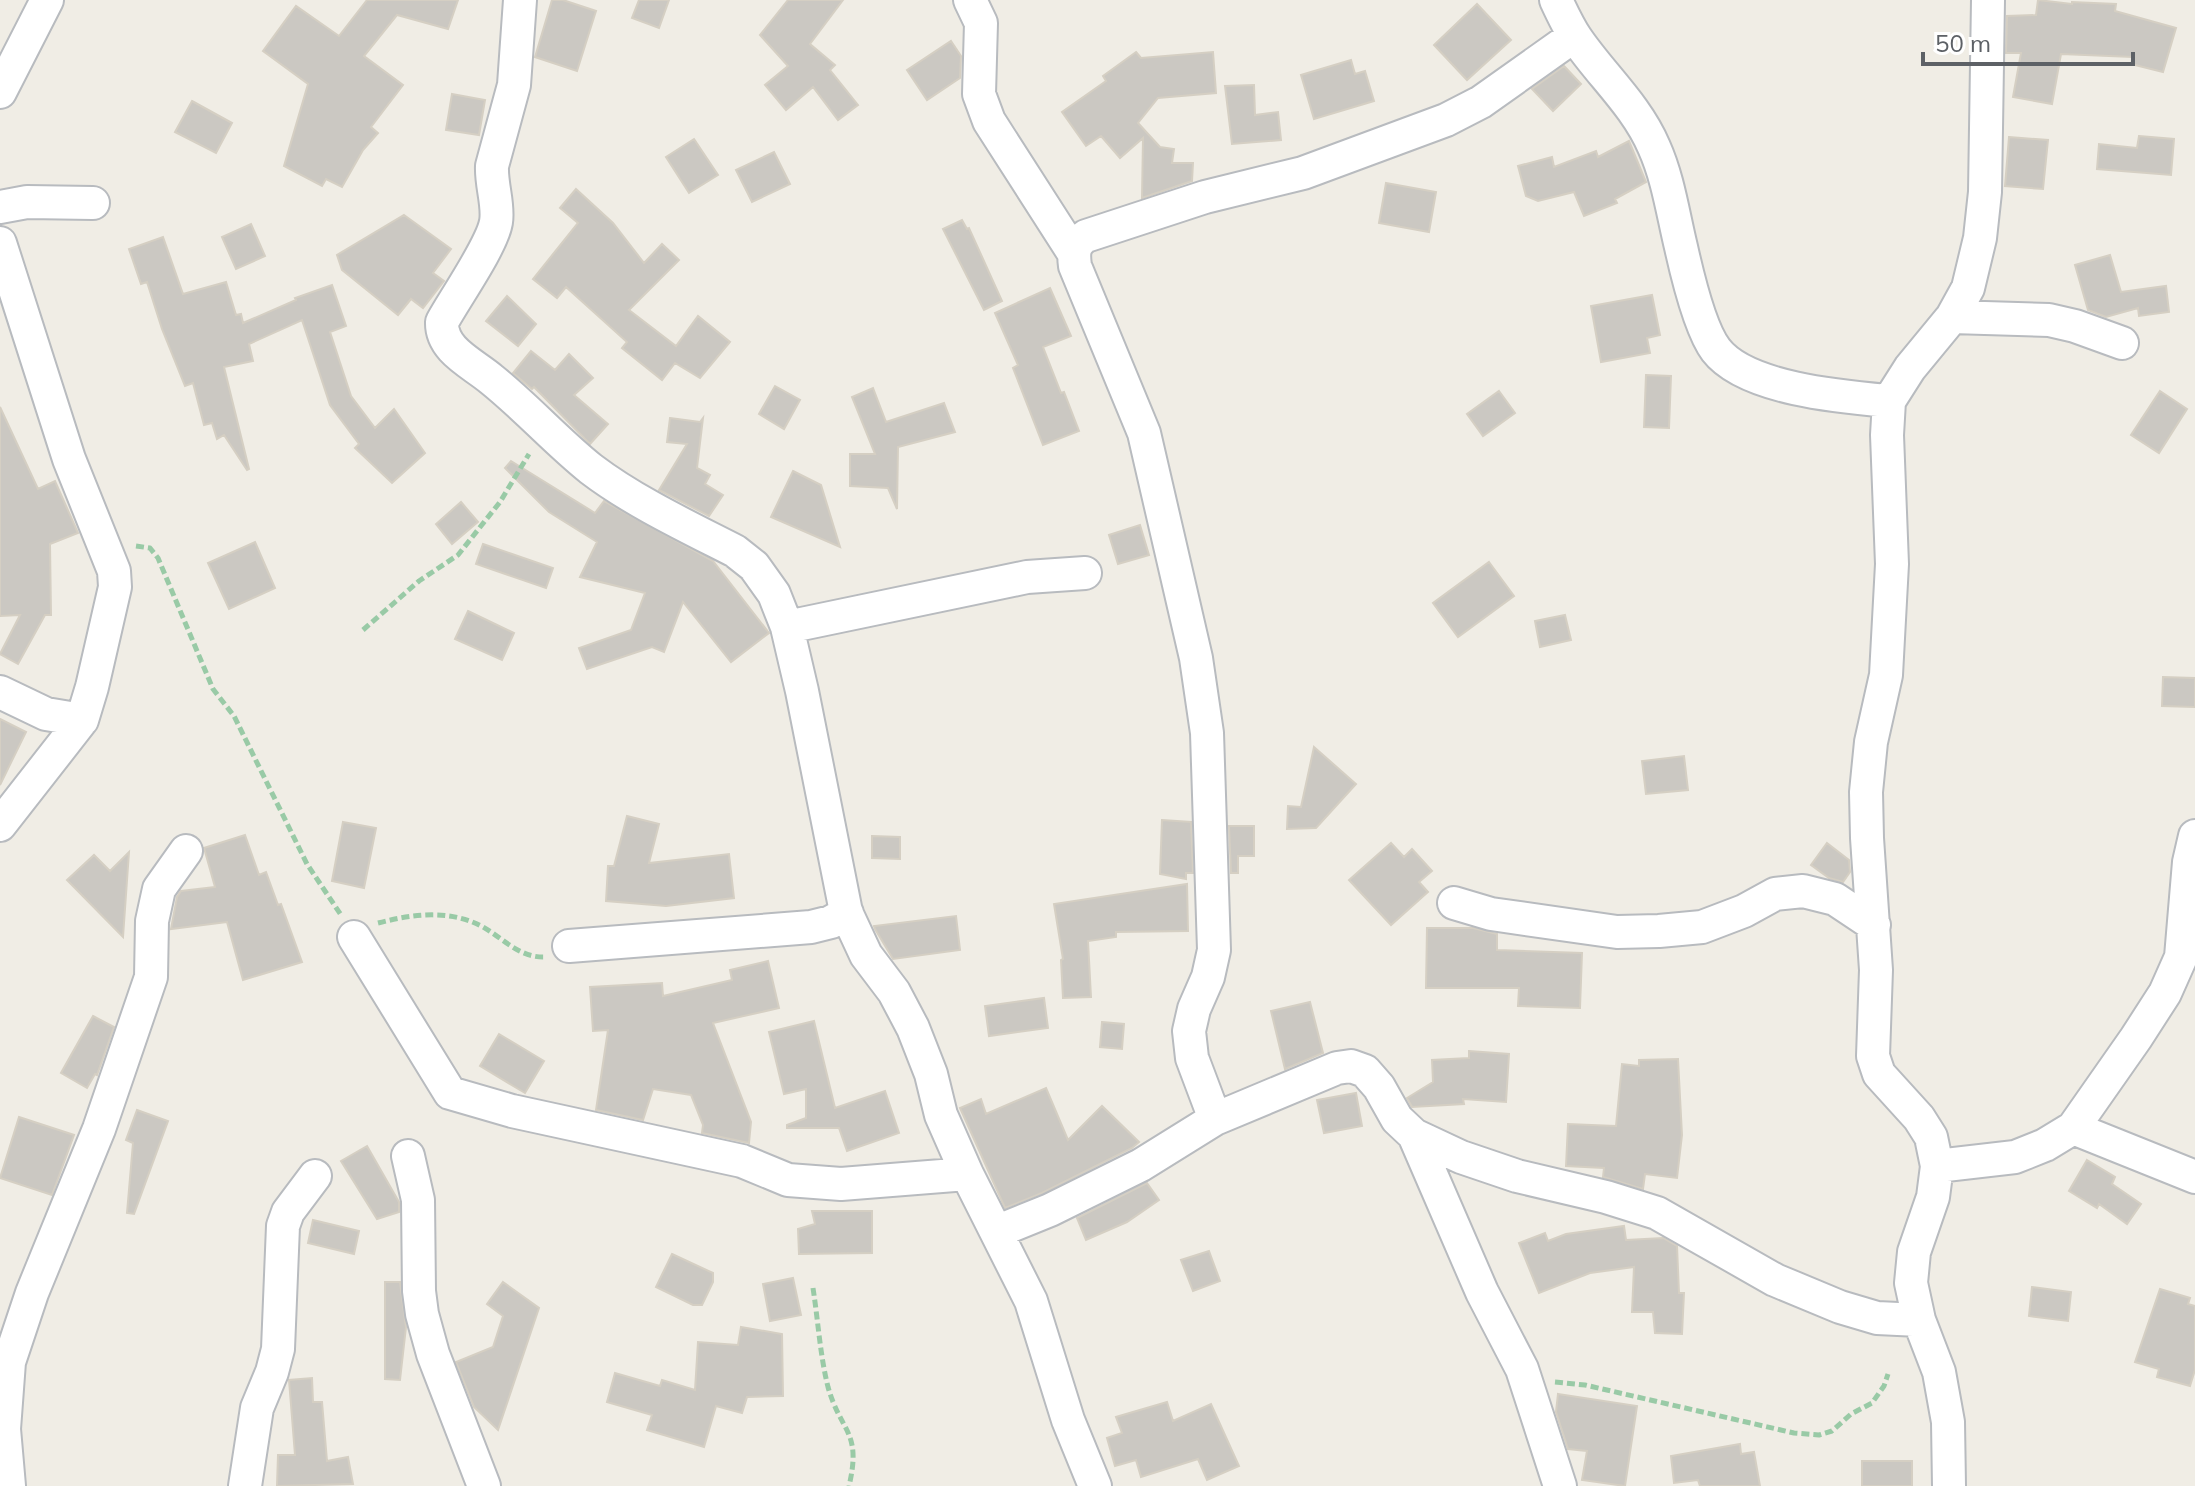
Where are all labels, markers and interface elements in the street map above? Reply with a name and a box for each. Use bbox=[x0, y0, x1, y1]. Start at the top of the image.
scale bar bbox=[1923, 16, 2133, 66]
text: 50 m bbox=[1935, 28, 1991, 58]

